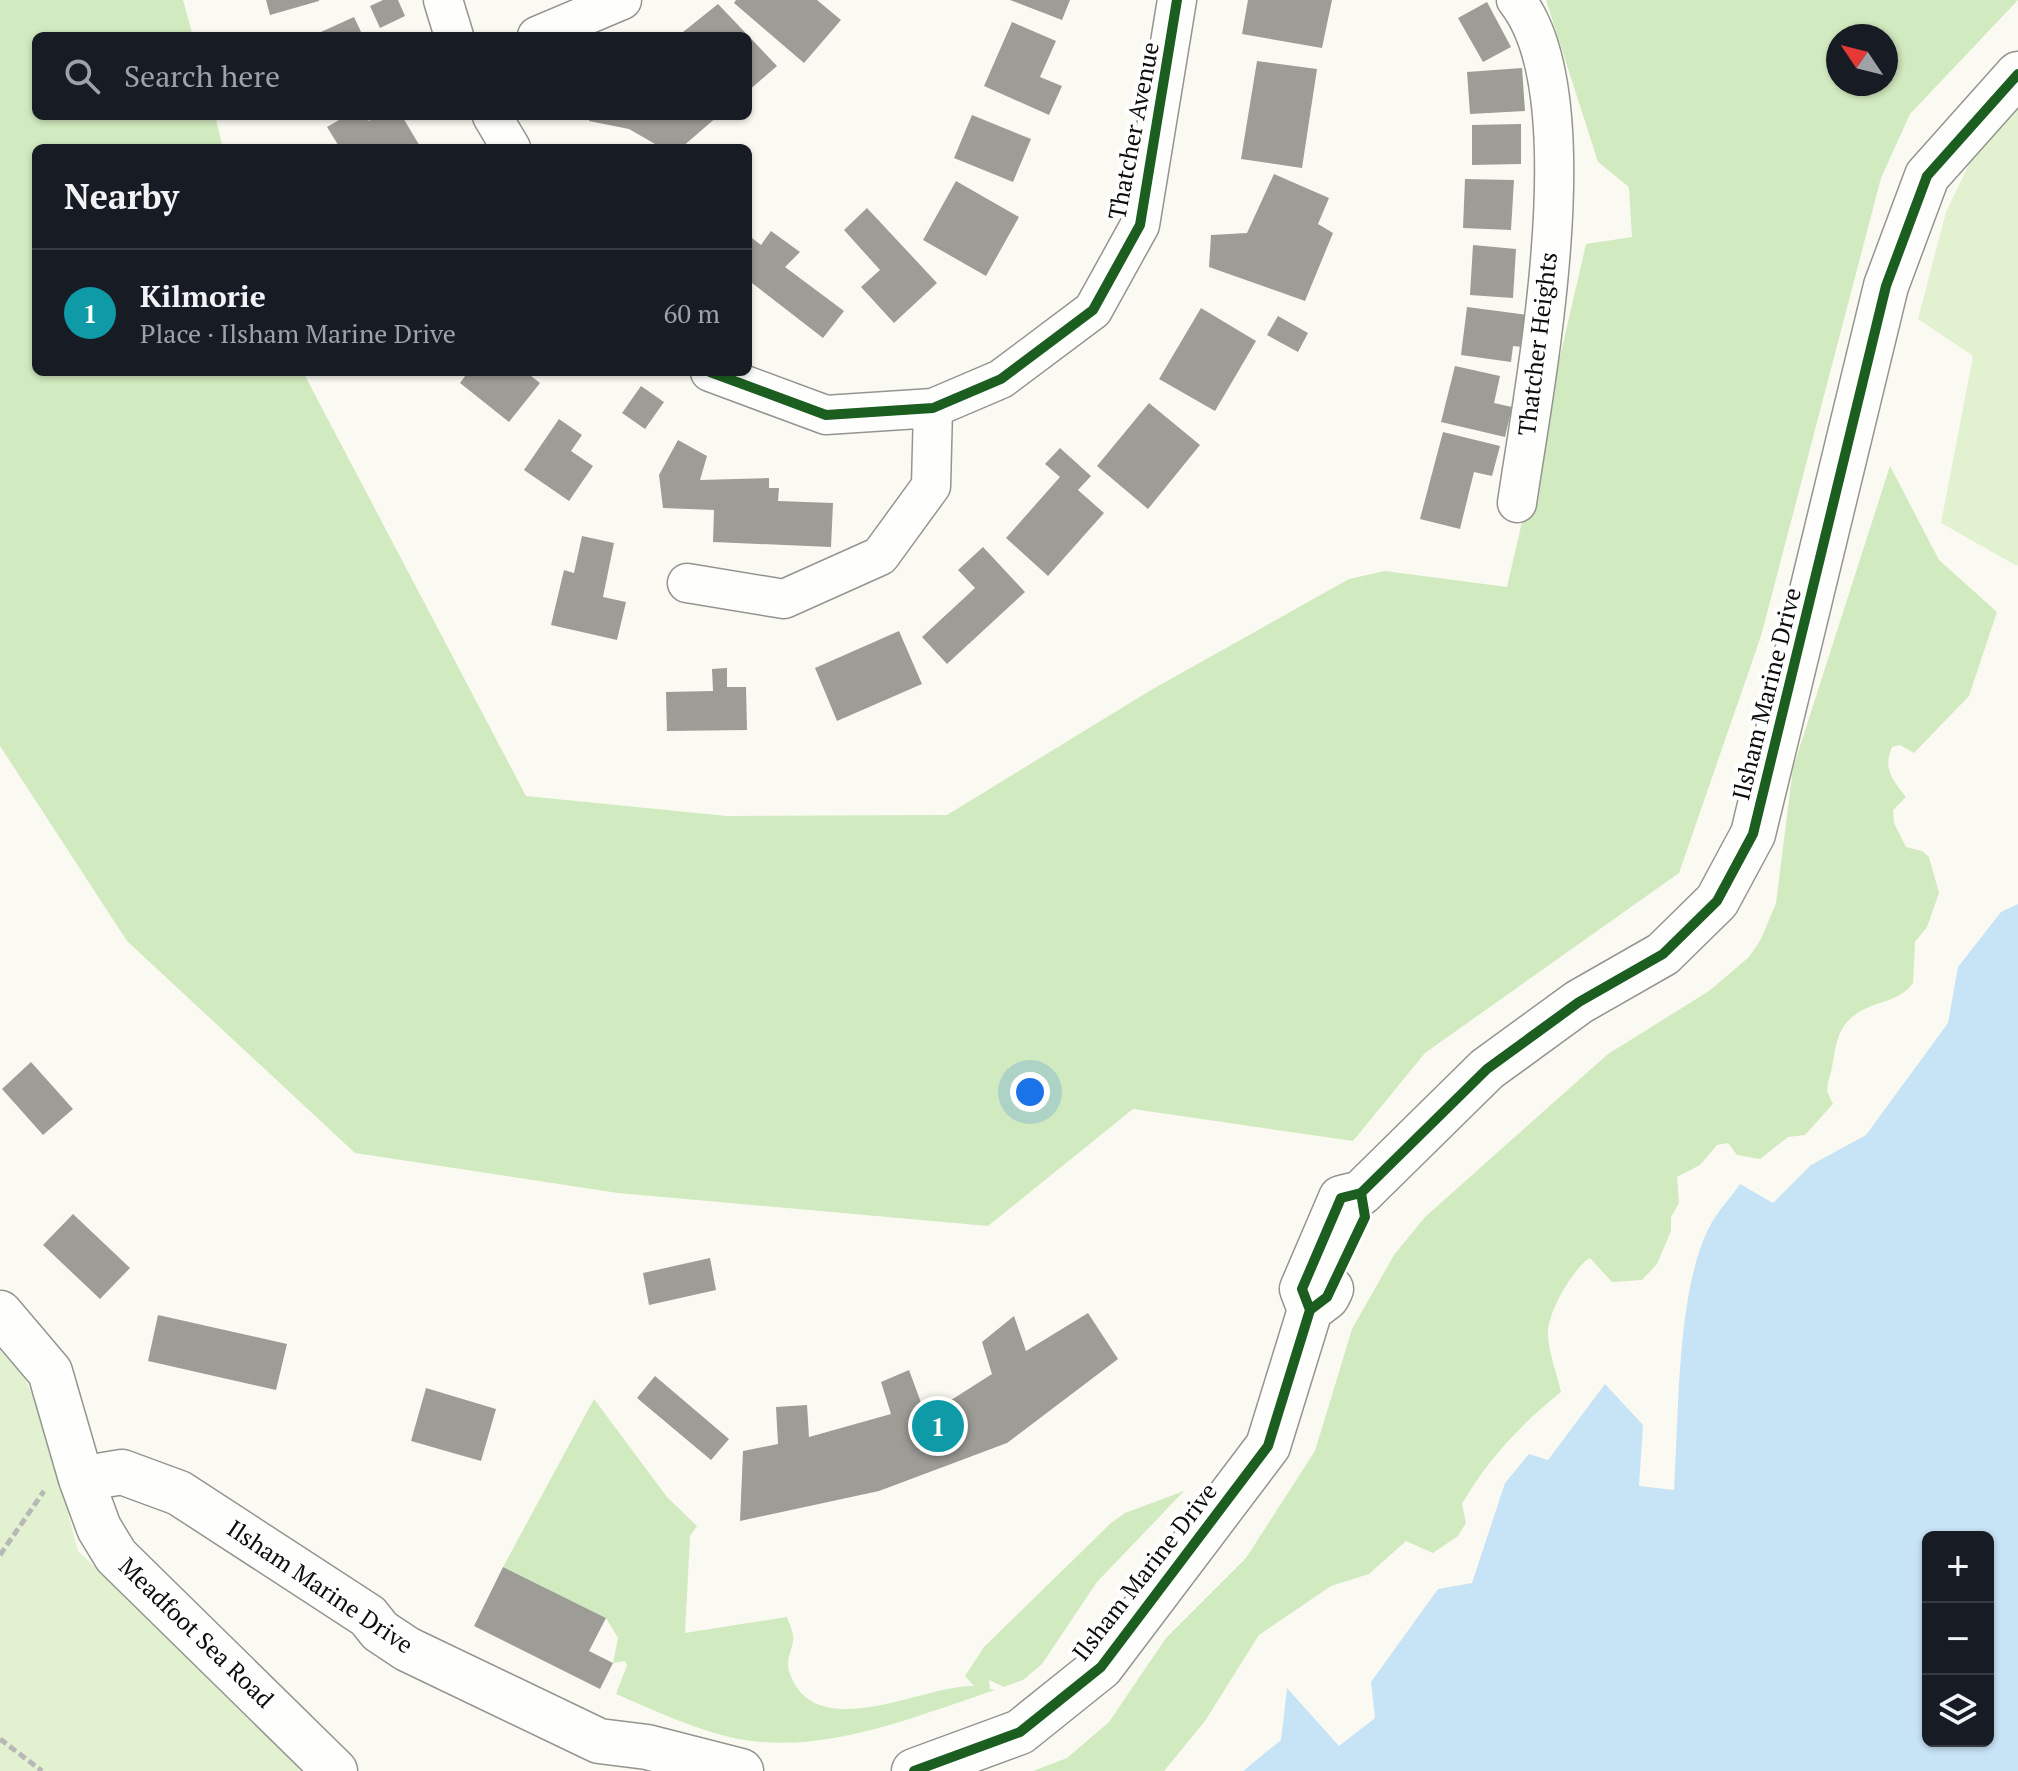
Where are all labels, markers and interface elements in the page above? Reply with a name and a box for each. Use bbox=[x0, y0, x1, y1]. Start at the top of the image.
north arrow bbox=[1826, 24, 1898, 96]
search box bbox=[32, 32, 752, 120]
street label: Thatcher Avenue bbox=[1100, 39, 1166, 222]
icon: search bbox=[60, 54, 104, 98]
text: Search here bbox=[124, 56, 280, 96]
text: Nearby bbox=[64, 174, 179, 219]
street label: Thatcher Heights bbox=[1510, 250, 1564, 438]
text: Kilmorie bbox=[140, 276, 266, 316]
text: 1 bbox=[83, 296, 97, 330]
text: 60 m bbox=[664, 296, 720, 330]
text: Place · Ilsham Marine Drive bbox=[140, 316, 456, 350]
street label: Ilsham Marine Drive bbox=[1724, 584, 1808, 803]
your location bbox=[1010, 1072, 1050, 1112]
pin: 1 bbox=[912, 1396, 964, 1456]
street label: Ilsham Marine Drive bbox=[1065, 1476, 1224, 1667]
street label: Ilsham Marine Drive bbox=[221, 1512, 420, 1660]
map controls bbox=[1922, 1531, 1994, 1747]
button: + bbox=[1922, 1531, 1994, 1603]
street label: Meadfoot Sea Road bbox=[112, 1550, 281, 1714]
button: − bbox=[1922, 1603, 1994, 1675]
button: layers bbox=[1922, 1675, 1994, 1747]

